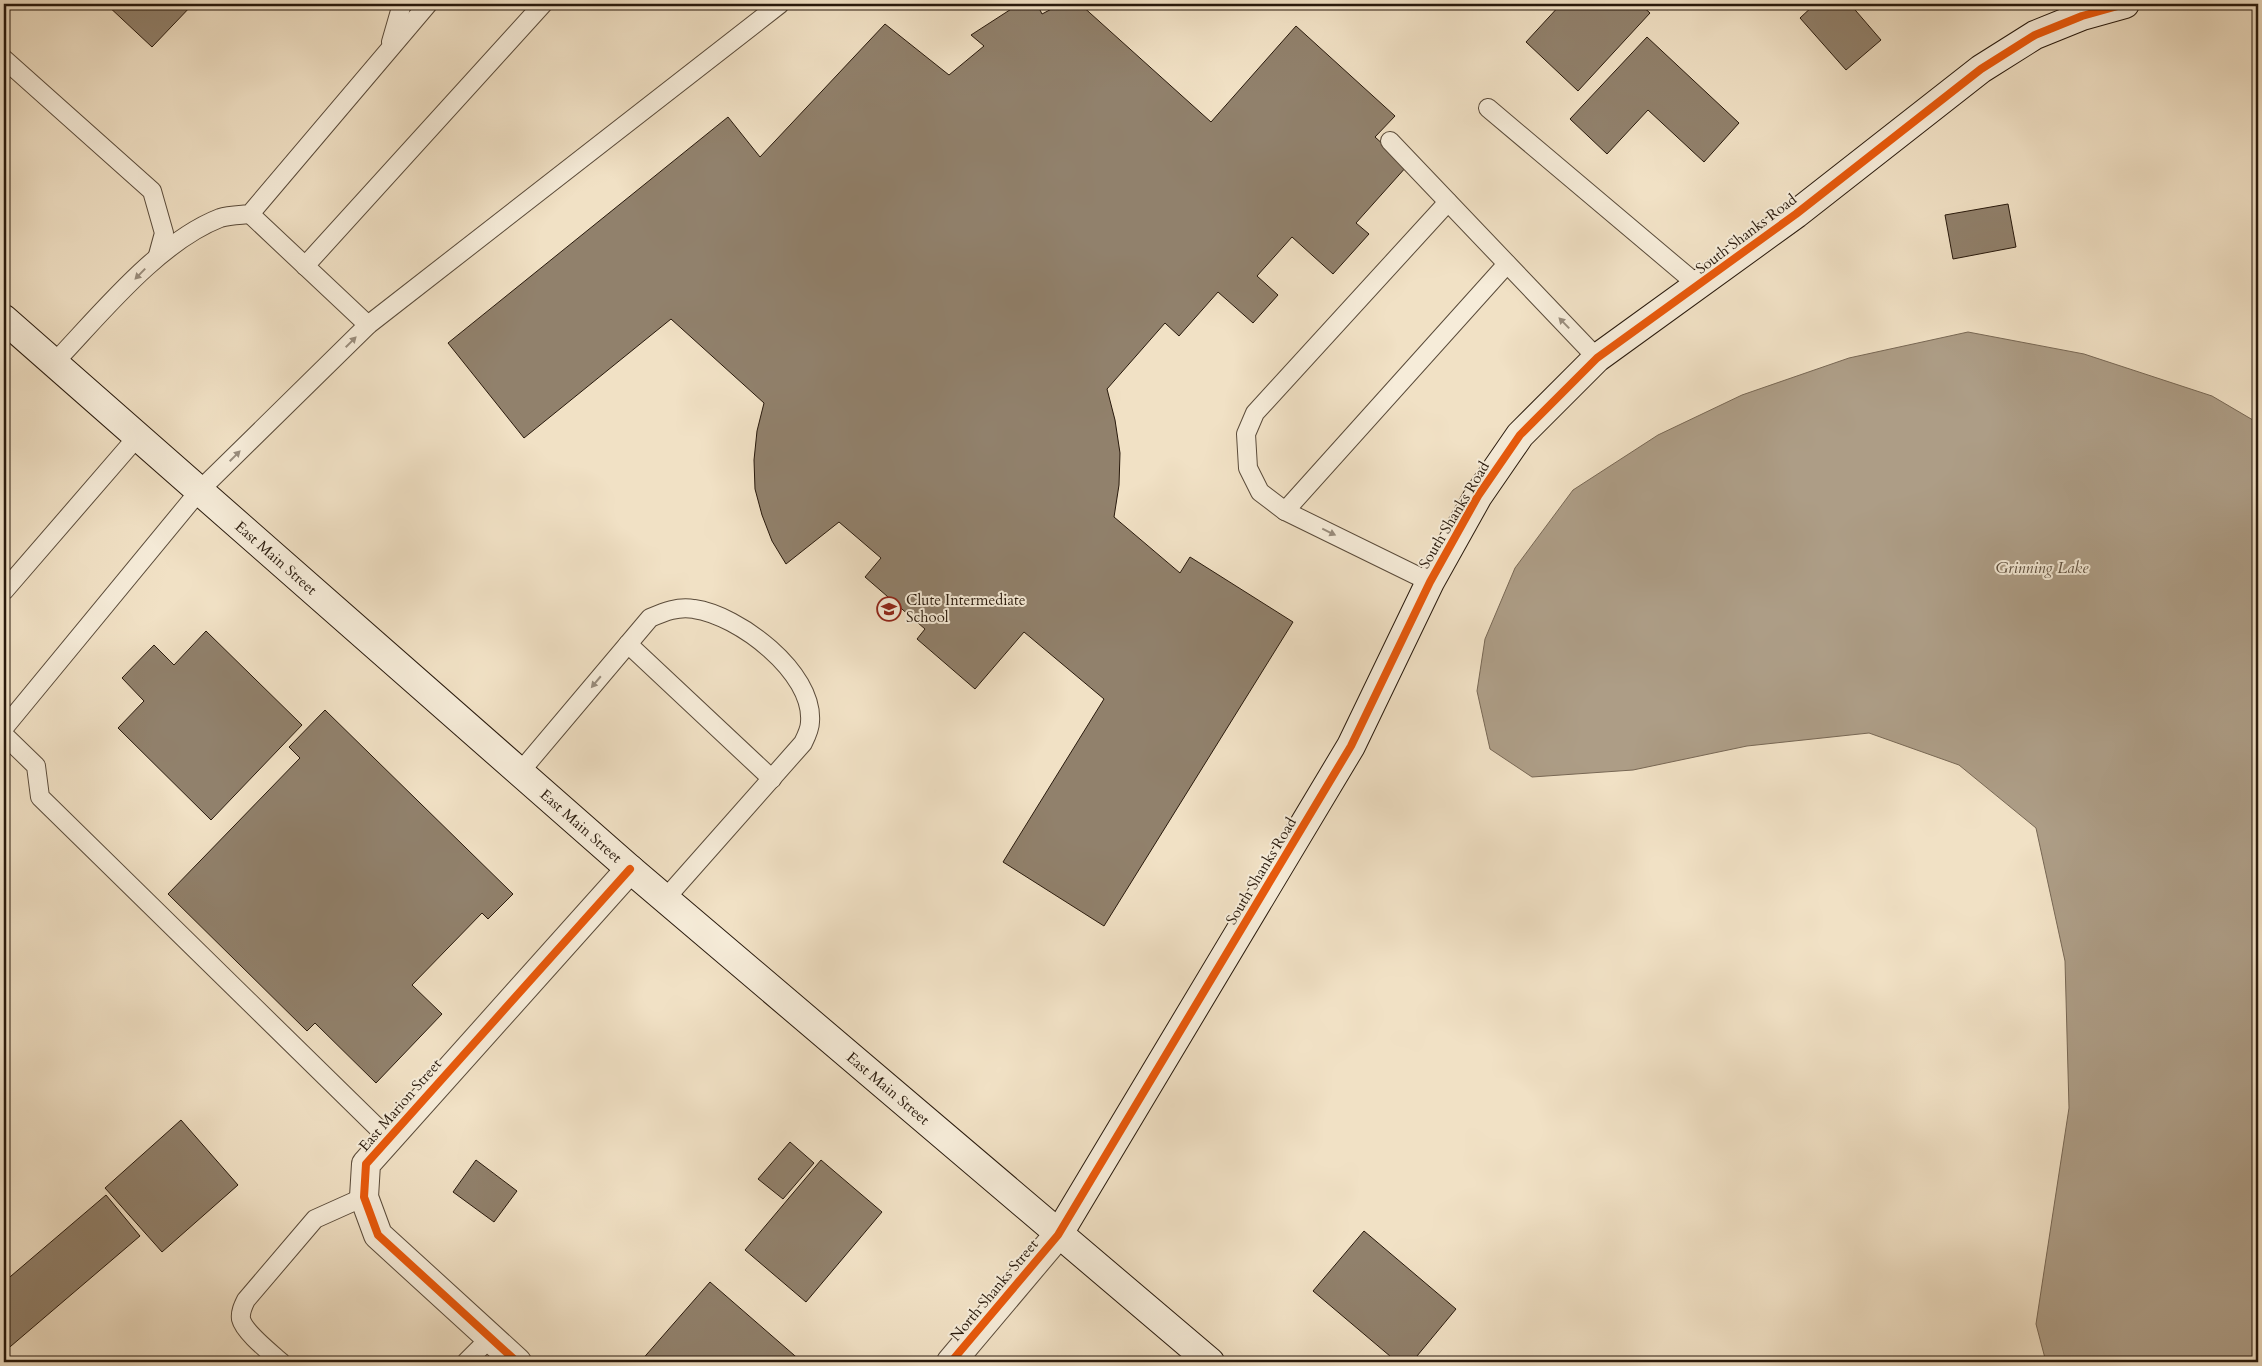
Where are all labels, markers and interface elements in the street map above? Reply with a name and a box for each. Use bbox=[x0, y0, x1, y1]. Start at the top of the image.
street label: South Shanks Road bbox=[1691, 189, 1801, 279]
one-way arrow bbox=[134, 268, 146, 280]
one-way arrow bbox=[1558, 317, 1570, 329]
one-way arrow bbox=[345, 336, 357, 348]
one-way arrow bbox=[229, 450, 241, 462]
street label: South Shanks Road bbox=[1414, 458, 1494, 572]
street label: East Main Street bbox=[231, 516, 321, 600]
one-way arrow bbox=[1322, 529, 1336, 537]
water label: Grinning Lake bbox=[1996, 557, 2089, 579]
place label: Clute Intermediate School bbox=[906, 590, 1026, 627]
school or university icon: Clute Intermediate School bbox=[876, 596, 902, 622]
one-way arrow bbox=[591, 675, 602, 688]
street label: East Main Street bbox=[536, 784, 626, 868]
street label: South Shanks Road bbox=[1221, 814, 1301, 928]
street label: East Main Street bbox=[842, 1047, 934, 1130]
street label: East Marion Street bbox=[354, 1054, 446, 1156]
street label: North Shanks Street bbox=[945, 1235, 1043, 1345]

